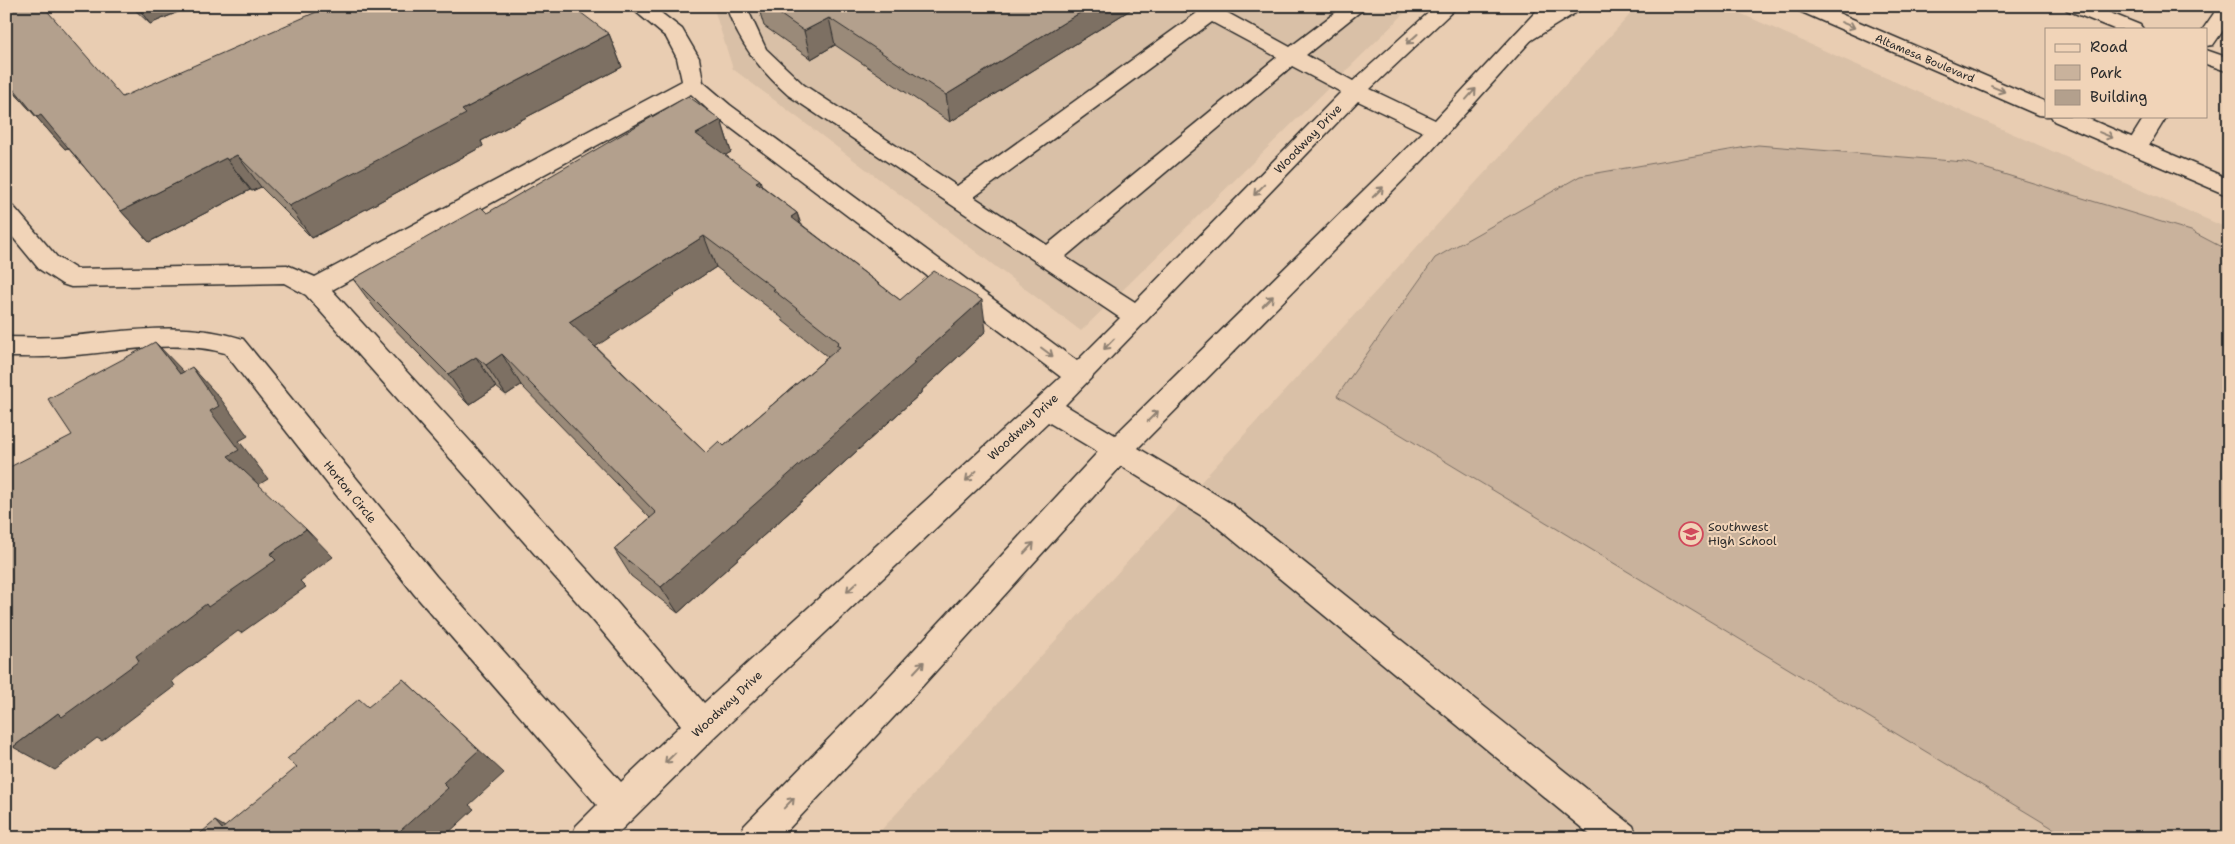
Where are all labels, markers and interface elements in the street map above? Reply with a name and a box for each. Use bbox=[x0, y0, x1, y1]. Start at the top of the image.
one-way arrow bbox=[1841, 22, 1856, 31]
legend bbox=[2045, 28, 2208, 118]
street label: Altamesa Boulevard bbox=[1873, 31, 1977, 86]
one-way arrow bbox=[1405, 33, 1418, 45]
text: Road bbox=[2090, 37, 2128, 57]
text: Park bbox=[2090, 63, 2122, 83]
one-way arrow bbox=[1990, 85, 2005, 95]
one-way arrow bbox=[1466, 87, 1477, 100]
text: Building bbox=[2090, 87, 2147, 107]
street label: Woodway Drive bbox=[1271, 101, 1346, 177]
one-way arrow bbox=[2098, 131, 2113, 141]
one-way arrow bbox=[1253, 184, 1265, 196]
one-way arrow bbox=[1371, 187, 1383, 199]
one-way arrow bbox=[1262, 295, 1274, 307]
one-way arrow bbox=[1103, 338, 1115, 351]
one-way arrow bbox=[1040, 347, 1054, 357]
street label: Woodway Drive bbox=[984, 390, 1062, 464]
one-way arrow bbox=[1147, 410, 1159, 422]
street label: Horton Circle bbox=[320, 457, 380, 527]
one-way arrow bbox=[965, 470, 978, 482]
place label: Southwest High School bbox=[1708, 519, 1777, 549]
school or university icon: Southwest High School bbox=[1678, 521, 1704, 547]
one-way arrow bbox=[1023, 541, 1035, 554]
one-way arrow bbox=[846, 581, 859, 593]
one-way arrow bbox=[913, 661, 925, 674]
street label: Woodway Drive bbox=[688, 667, 766, 741]
one-way arrow bbox=[664, 752, 677, 764]
one-way arrow bbox=[783, 797, 795, 809]

